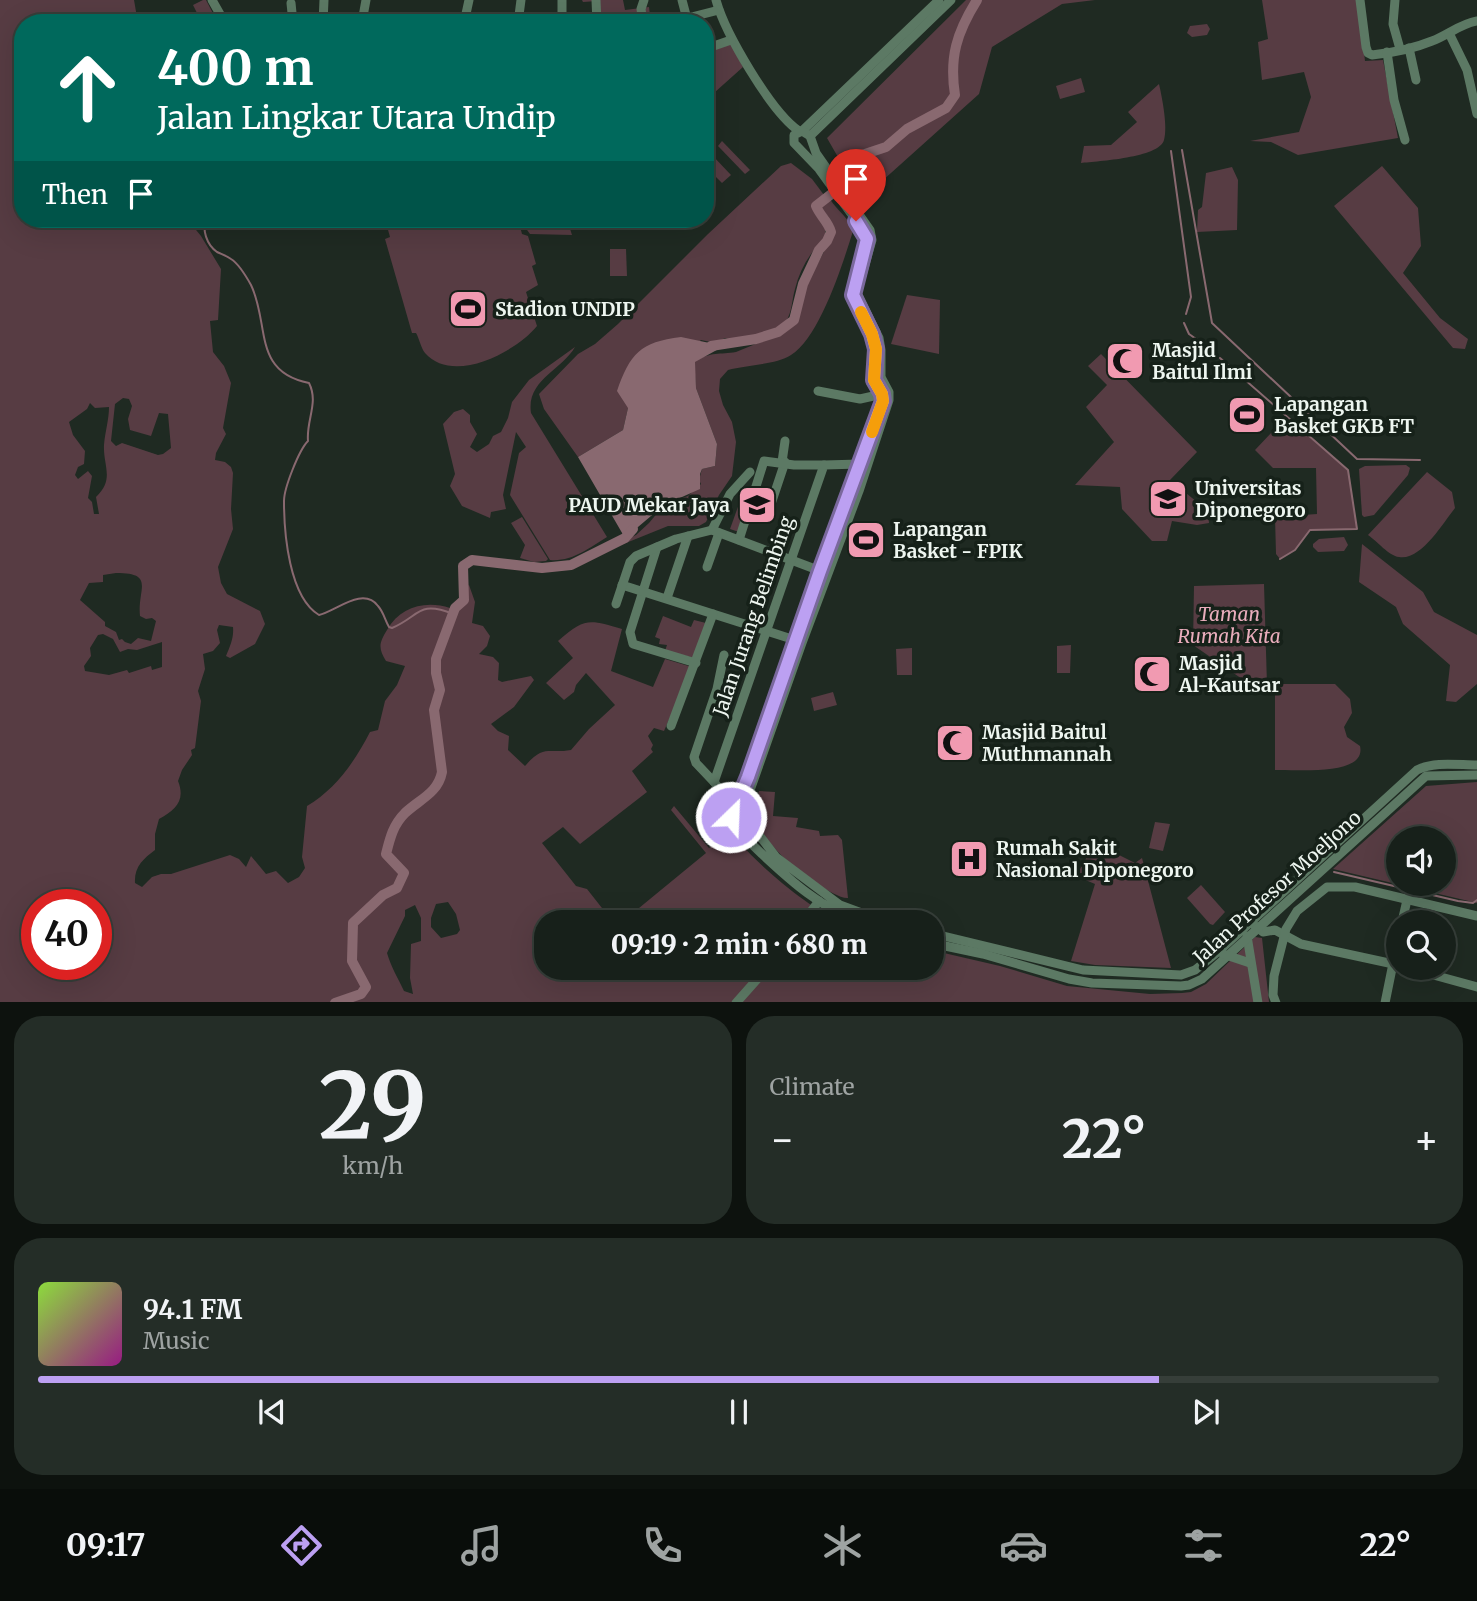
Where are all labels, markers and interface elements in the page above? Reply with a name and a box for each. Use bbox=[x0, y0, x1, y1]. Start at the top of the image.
text: 400 m bbox=[157, 37, 314, 98]
icon: ahead bbox=[42, 42, 133, 133]
text: Jalan Lingkar Utara Undip bbox=[157, 98, 556, 138]
pin bbox=[826, 149, 886, 221]
icon: arrive bbox=[837, 160, 875, 198]
icon: arrive bbox=[122, 175, 160, 213]
text: Then bbox=[42, 178, 108, 211]
sports icon: Stadion UNDIP bbox=[447, 288, 489, 330]
place label: Stadion UNDIP bbox=[495, 297, 635, 321]
place label: Masjid Baitul Ilmi bbox=[1152, 338, 1253, 384]
mosque icon: Masjid Baitul Ilmi bbox=[1104, 340, 1146, 382]
place label: Lapangan Basket GKB FT bbox=[1274, 392, 1415, 438]
sports icon: Lapangan Basket GKB FT bbox=[1226, 394, 1268, 436]
place label: Universitas Diponegoro bbox=[1195, 476, 1306, 522]
school or university icon: Universitas Diponegoro bbox=[1147, 478, 1189, 520]
school or university icon: PAUD Mekar Jaya bbox=[736, 484, 778, 526]
place label: PAUD Mekar Jaya bbox=[568, 493, 730, 517]
street label: Jalan Jurang Belimbing bbox=[707, 512, 799, 720]
place label: Lapangan Basket - FPIK bbox=[893, 517, 1023, 563]
sports icon: Lapangan Basket - FPIK bbox=[845, 519, 887, 561]
park label: Taman Rumah Kita bbox=[1177, 602, 1281, 648]
place label: Masjid Al-Kautsar bbox=[1178, 651, 1281, 697]
mosque icon: Masjid Al-Kautsar bbox=[1131, 653, 1173, 695]
place label: Masjid Baitul Muthmannah bbox=[982, 720, 1112, 766]
mosque icon: Masjid Baitul Muthmannah bbox=[934, 722, 976, 764]
position arrow bbox=[694, 780, 768, 854]
street label: Jalan Profesor Moeljono bbox=[1187, 805, 1366, 969]
map controls bbox=[1386, 826, 1456, 980]
button: sound bbox=[1386, 826, 1456, 896]
place label: Rumah Sakit Nasional Diponegoro bbox=[996, 836, 1193, 882]
hospital icon: Rumah Sakit Nasional Diponegoro bbox=[948, 838, 990, 880]
speed limit sign: 40 bbox=[21, 889, 112, 980]
button: search bbox=[1386, 910, 1456, 980]
text: 09:19 · 2 min · 680 m bbox=[611, 928, 867, 961]
text: 29 bbox=[319, 1048, 427, 1163]
text: Climate bbox=[770, 1072, 855, 1101]
text: 22° bbox=[1062, 1107, 1147, 1172]
text: − bbox=[770, 1116, 795, 1163]
text: + bbox=[1414, 1116, 1439, 1163]
text: km/h bbox=[342, 1151, 403, 1180]
text: 94.1 FM bbox=[143, 1293, 242, 1326]
text: Music bbox=[143, 1326, 210, 1355]
icon: previous bbox=[253, 1393, 291, 1431]
icon: pause bbox=[720, 1393, 758, 1431]
icon: next bbox=[1187, 1393, 1225, 1431]
icon: directions bbox=[277, 1521, 326, 1570]
icon: music bbox=[457, 1521, 506, 1570]
icon: phone bbox=[638, 1521, 687, 1570]
icon: climate bbox=[818, 1521, 867, 1570]
icon: car bbox=[999, 1521, 1048, 1570]
icon: filters bbox=[1179, 1521, 1228, 1570]
text: 09:17 bbox=[66, 1525, 145, 1565]
text: 22° bbox=[1359, 1525, 1411, 1565]

